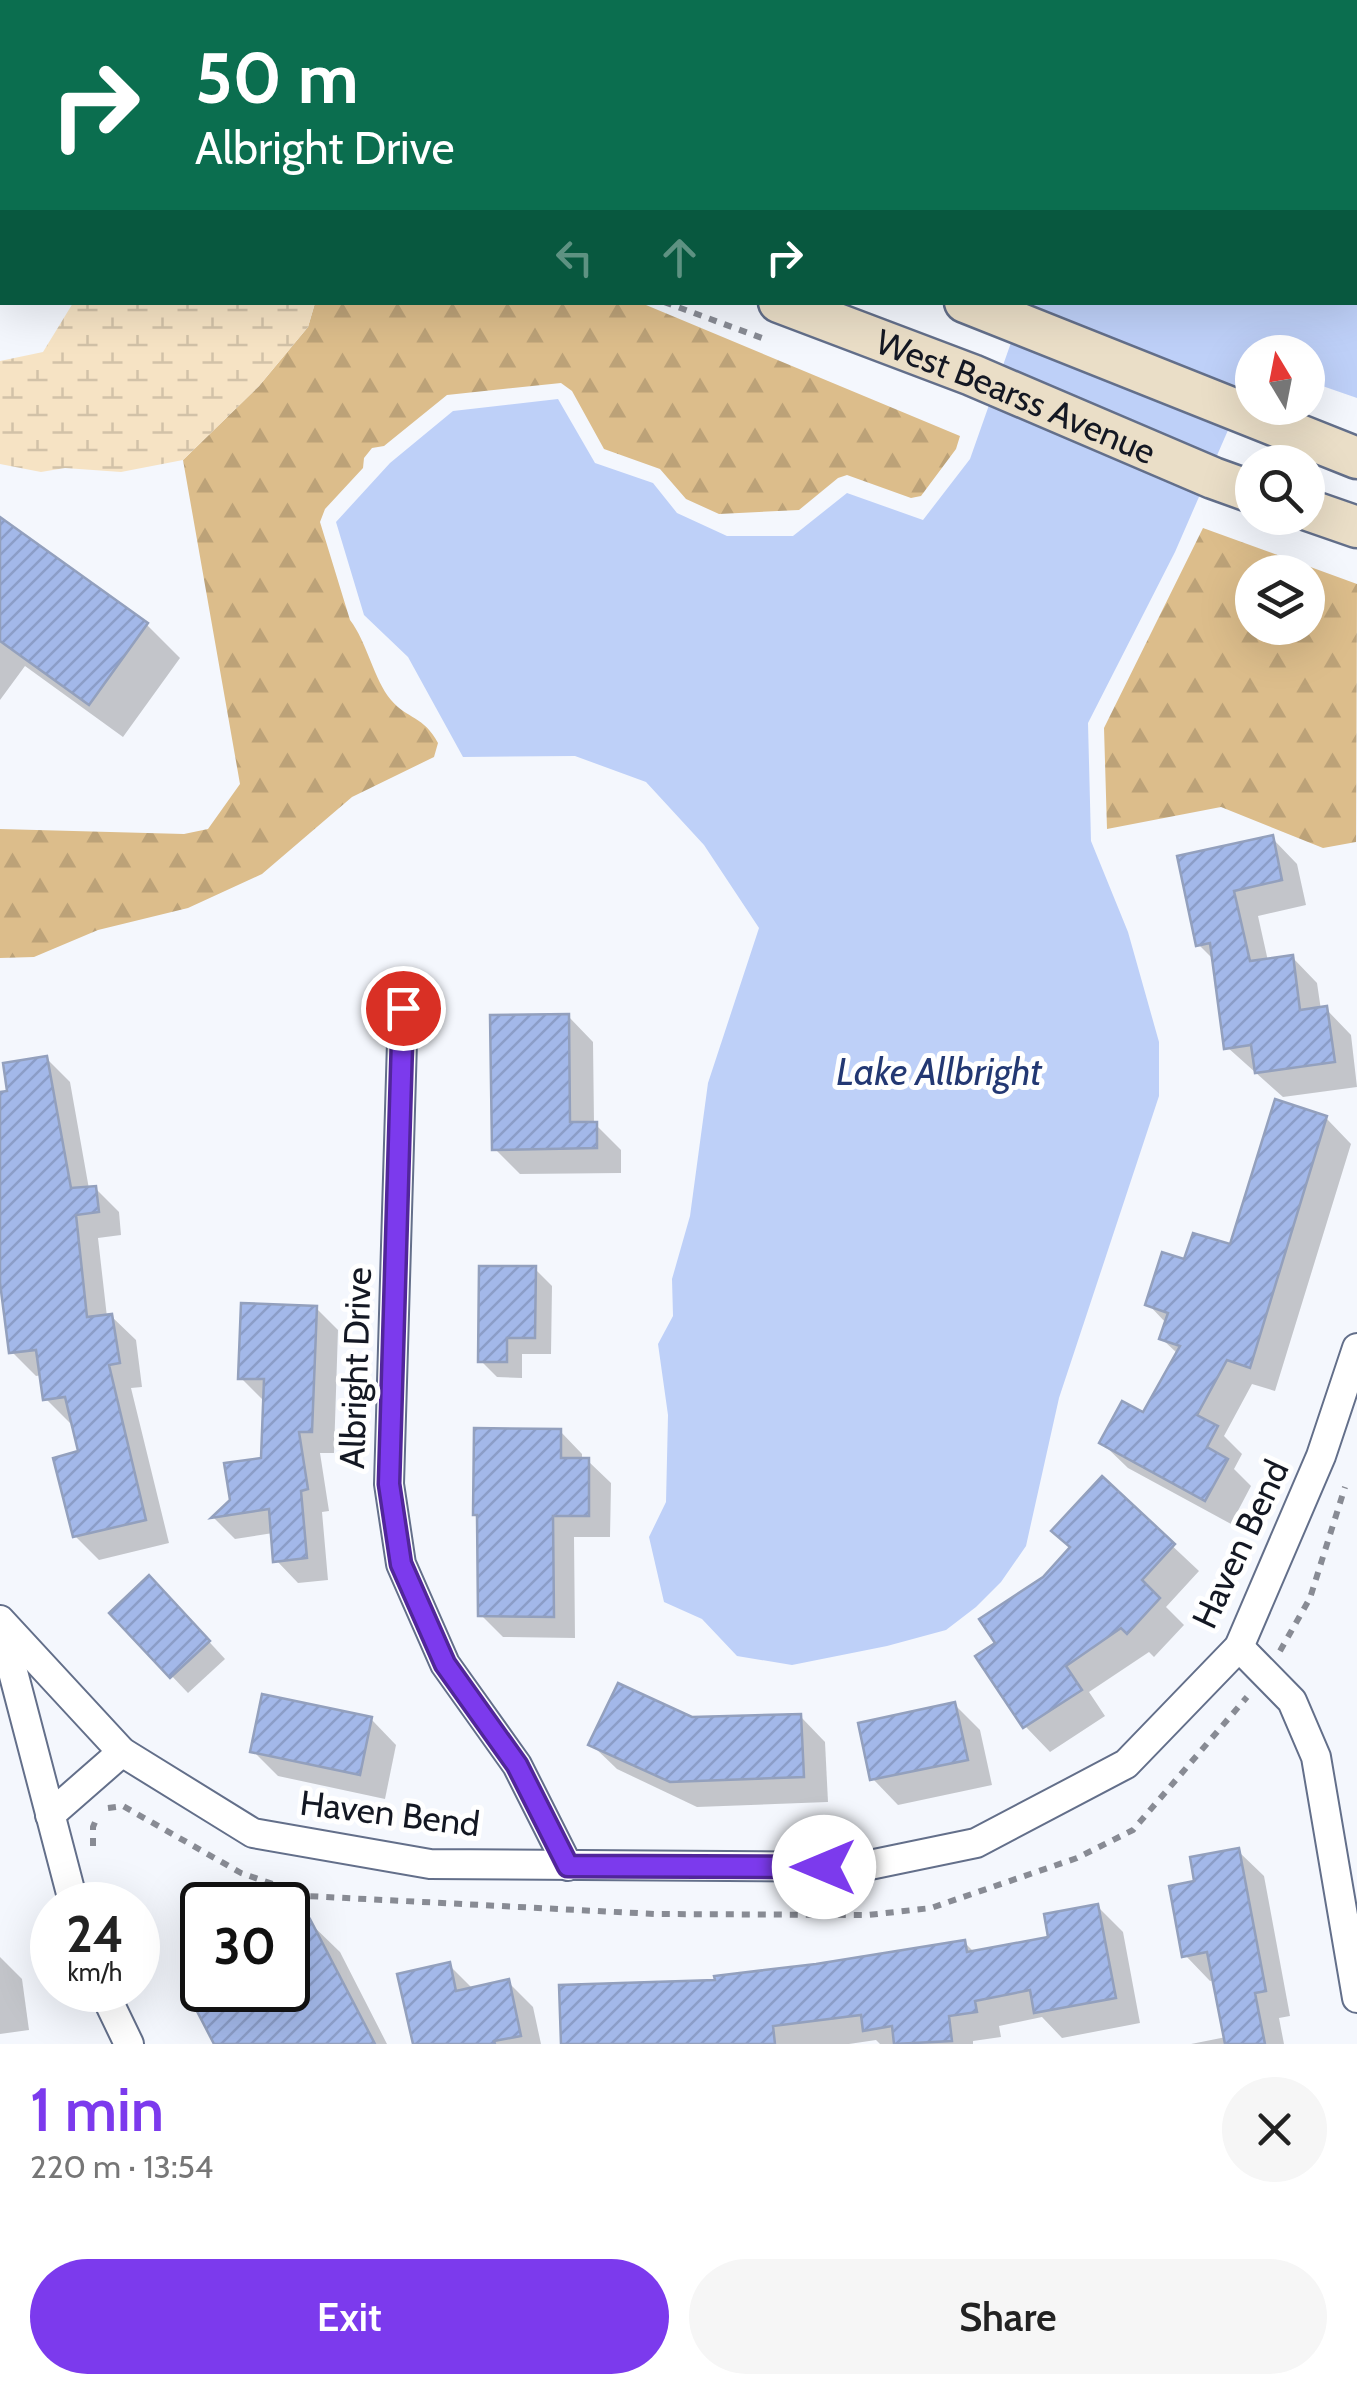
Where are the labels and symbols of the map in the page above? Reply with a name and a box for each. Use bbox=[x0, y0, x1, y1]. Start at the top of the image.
street label: West Bearss Avenue bbox=[870, 319, 1162, 473]
north arrow bbox=[1235, 335, 1325, 425]
pin bbox=[361, 966, 446, 1051]
water label: Lake Allbright bbox=[836, 1048, 1043, 1095]
street label: Albright Drive bbox=[330, 1266, 380, 1470]
street label: Haven Bend bbox=[1182, 1453, 1298, 1635]
street label: Haven Bend bbox=[298, 1781, 482, 1845]
position arrow bbox=[772, 1815, 876, 1919]
speed limit sign: 30 bbox=[180, 1882, 310, 2012]

